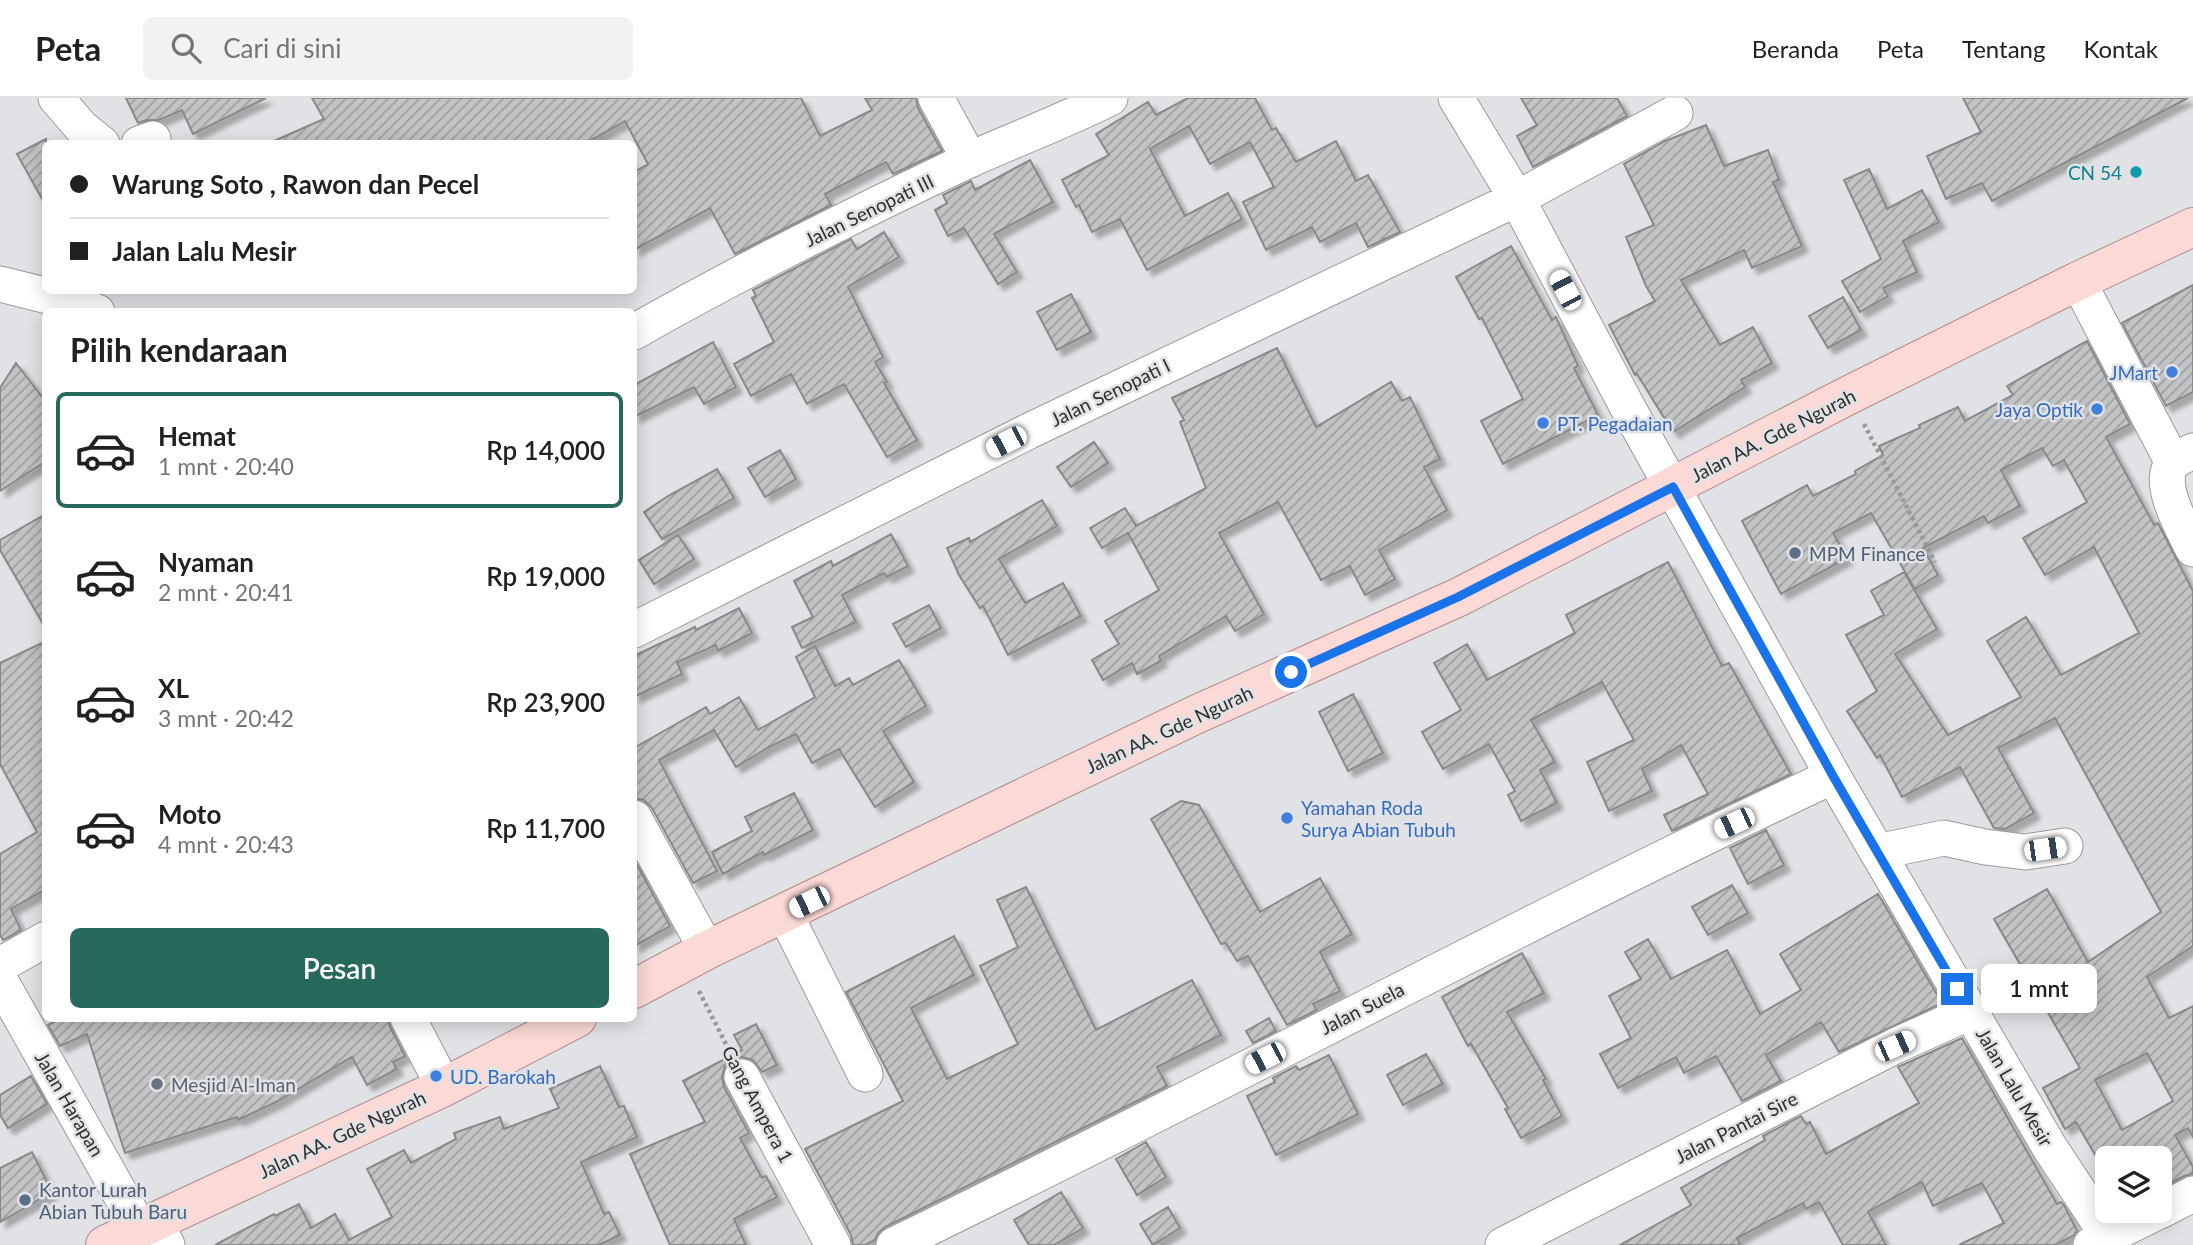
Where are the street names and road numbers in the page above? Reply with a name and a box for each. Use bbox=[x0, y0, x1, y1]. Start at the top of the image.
street label: Jalan Senopati III bbox=[801, 169, 937, 251]
street label: Jalan Senopati I bbox=[1047, 353, 1173, 431]
street label: Jalan AA. Gde Ngurah bbox=[1687, 384, 1859, 486]
street label: Jalan AA. Gde Ngurah bbox=[1082, 680, 1256, 778]
street label: Jalan Suela bbox=[1316, 977, 1408, 1039]
street label: Jalan Lalu Mesir bbox=[1972, 1024, 2058, 1150]
street label: Gang Ampera 1 bbox=[718, 1042, 798, 1166]
street label: Jalan Harapan bbox=[31, 1048, 109, 1160]
street label: Jalan AA. Gde Ngurah bbox=[255, 1085, 429, 1183]
street label: Jalan Pantai Sire bbox=[1671, 1086, 1801, 1168]

